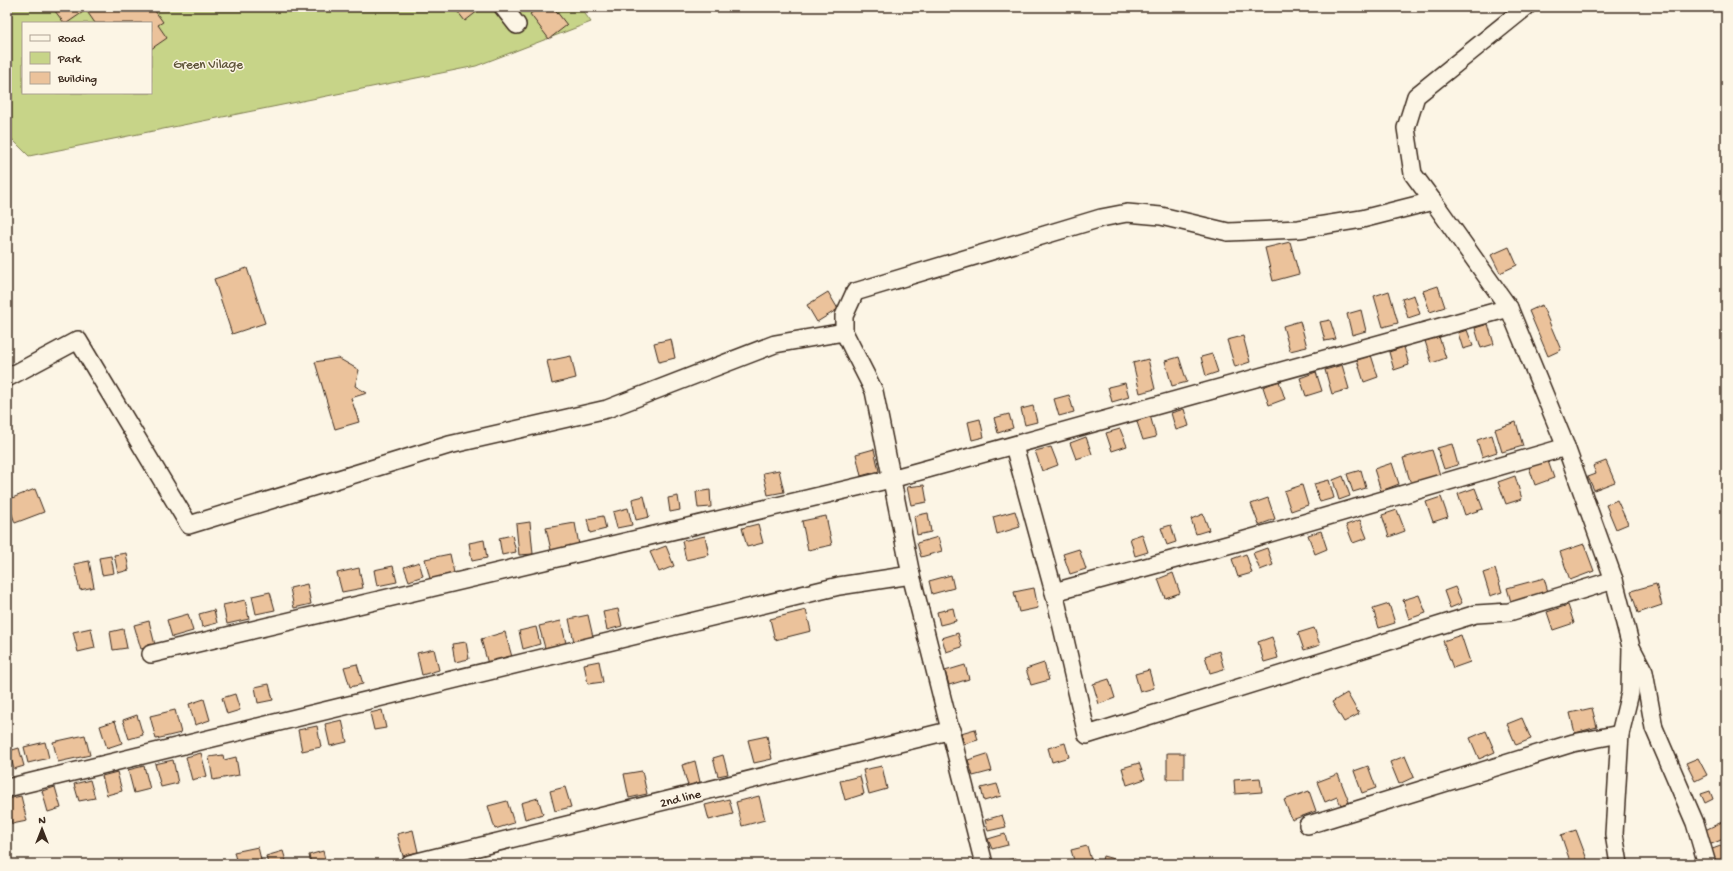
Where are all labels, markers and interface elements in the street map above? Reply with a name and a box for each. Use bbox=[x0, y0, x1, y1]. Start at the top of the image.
legend bbox=[22, 22, 152, 94]
text: Road bbox=[58, 33, 85, 47]
text: Park bbox=[57, 53, 83, 67]
park label: Green Vilage bbox=[173, 58, 243, 73]
text: Building bbox=[57, 73, 97, 87]
street label: 2nd line bbox=[659, 787, 703, 812]
north arrow bbox=[22, 809, 62, 849]
text: N bbox=[38, 815, 46, 827]

